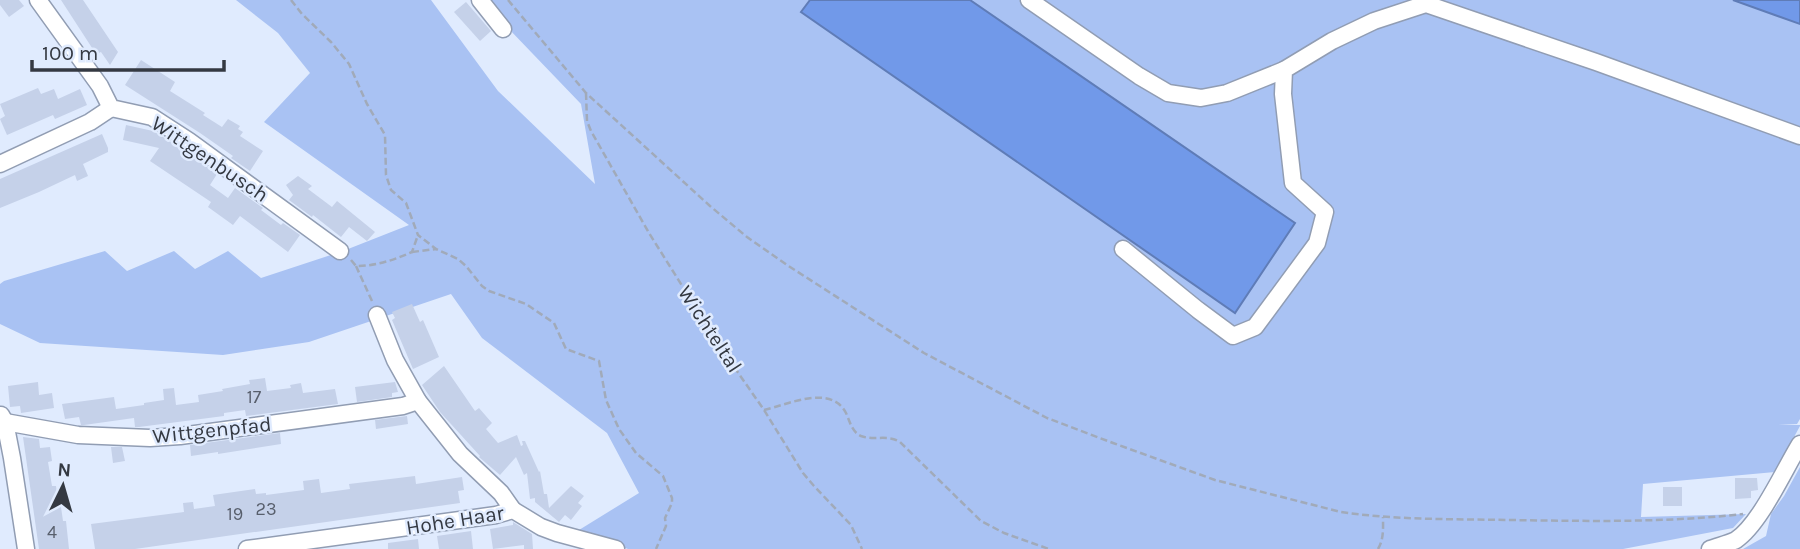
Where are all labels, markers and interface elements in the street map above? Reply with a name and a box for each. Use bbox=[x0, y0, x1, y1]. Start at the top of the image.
scale bar bbox=[32, 28, 224, 72]
text: 100 m bbox=[42, 41, 99, 65]
street label: Wittgenbusch bbox=[147, 111, 273, 207]
street label: Wichteltal bbox=[673, 281, 747, 377]
house number: 17 bbox=[247, 386, 262, 408]
street label: Wittgenpfad bbox=[151, 412, 273, 448]
north arrow bbox=[28, 451, 98, 521]
text: N bbox=[57, 459, 72, 482]
house number: 23 bbox=[255, 498, 277, 520]
street label: Hohe Haar bbox=[404, 500, 506, 540]
house number: 19 bbox=[227, 503, 243, 525]
house number: 4 bbox=[47, 521, 57, 543]

